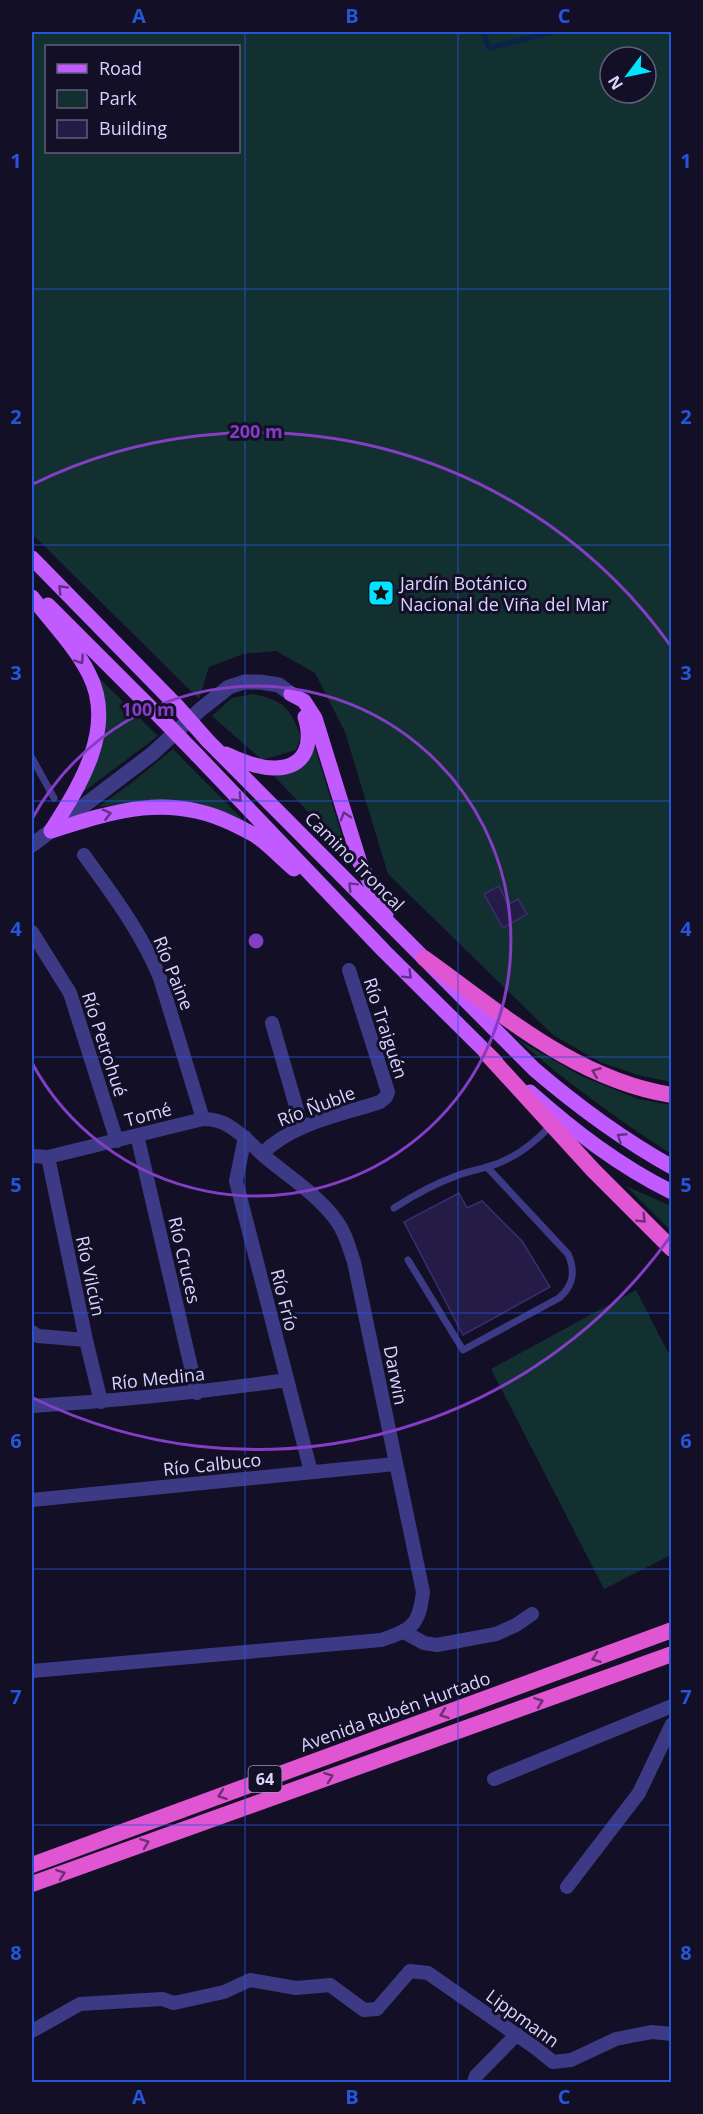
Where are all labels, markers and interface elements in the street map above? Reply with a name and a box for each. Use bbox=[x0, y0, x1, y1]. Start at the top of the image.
text: A bbox=[132, 2, 146, 29]
text: B bbox=[345, 2, 359, 29]
text: C bbox=[558, 2, 571, 29]
legend bbox=[45, 45, 240, 153]
north arrow bbox=[598, 45, 658, 105]
text: Road bbox=[99, 56, 142, 80]
text: N bbox=[603, 72, 628, 94]
text: Park bbox=[99, 86, 137, 110]
text: Building bbox=[99, 116, 167, 140]
text: 1 bbox=[10, 147, 22, 174]
text: 1 bbox=[680, 147, 692, 174]
text: 2 bbox=[10, 403, 22, 430]
text: 2 bbox=[680, 403, 692, 430]
text: 200 m bbox=[229, 419, 283, 443]
place label: Jardín Botánico Nacional de Viña del Mar bbox=[398, 571, 609, 616]
place icon: Jardín Botánico Nacional de Viña del Mar bbox=[366, 578, 396, 608]
one-way arrow bbox=[59, 586, 70, 597]
one-way arrow bbox=[73, 653, 84, 664]
text: 3 bbox=[10, 659, 22, 686]
text: 3 bbox=[680, 659, 692, 686]
text: 100 m bbox=[121, 697, 175, 721]
one-way arrow bbox=[230, 790, 241, 801]
street label: Camino Troncal bbox=[300, 806, 410, 916]
one-way arrow bbox=[101, 809, 112, 821]
one-way arrow bbox=[340, 811, 353, 822]
one-way arrow bbox=[348, 882, 359, 893]
text: 4 bbox=[10, 915, 22, 942]
text: 4 bbox=[680, 915, 692, 942]
centre of rings bbox=[246, 931, 266, 951]
street label: Río Paine bbox=[148, 932, 200, 1014]
one-way arrow bbox=[401, 968, 412, 979]
street label: Río Traiguén bbox=[358, 974, 414, 1082]
street label: Río Petrohué bbox=[77, 989, 133, 1099]
one-way arrow bbox=[591, 1067, 602, 1079]
street label: Río Ñuble bbox=[274, 1080, 358, 1132]
street label: Tomé bbox=[122, 1096, 174, 1132]
one-way arrow bbox=[617, 1133, 628, 1144]
text: 5 bbox=[10, 1171, 22, 1198]
text: 5 bbox=[680, 1171, 692, 1198]
one-way arrow bbox=[635, 1212, 645, 1223]
street label: Río Cruces bbox=[163, 1214, 207, 1306]
street label: Río Vilcún bbox=[71, 1234, 111, 1318]
street label: Río Frío bbox=[266, 1266, 304, 1334]
street label: Darwin bbox=[379, 1343, 413, 1407]
street label: Río Medina bbox=[110, 1361, 206, 1395]
text: 6 bbox=[10, 1427, 22, 1454]
text: 6 bbox=[680, 1427, 692, 1454]
street label: Río Calbuco bbox=[162, 1447, 262, 1481]
one-way arrow bbox=[591, 1651, 602, 1663]
street label: Avenida Rubén Hurtado bbox=[297, 1665, 493, 1757]
text: 7 bbox=[10, 1683, 22, 1710]
text: 7 bbox=[680, 1683, 692, 1710]
one-way arrow bbox=[533, 1696, 544, 1709]
one-way arrow bbox=[439, 1706, 450, 1719]
road number: 64 bbox=[248, 1766, 282, 1792]
one-way arrow bbox=[323, 1772, 334, 1785]
one-way arrow bbox=[217, 1788, 227, 1801]
one-way arrow bbox=[139, 1838, 150, 1851]
one-way arrow bbox=[55, 1868, 66, 1881]
text: 8 bbox=[10, 1939, 22, 1966]
text: 8 bbox=[680, 1939, 692, 1966]
street label: Lippmann bbox=[482, 1983, 564, 2053]
text: A bbox=[132, 2083, 146, 2110]
text: B bbox=[345, 2083, 359, 2110]
text: C bbox=[558, 2083, 571, 2110]

